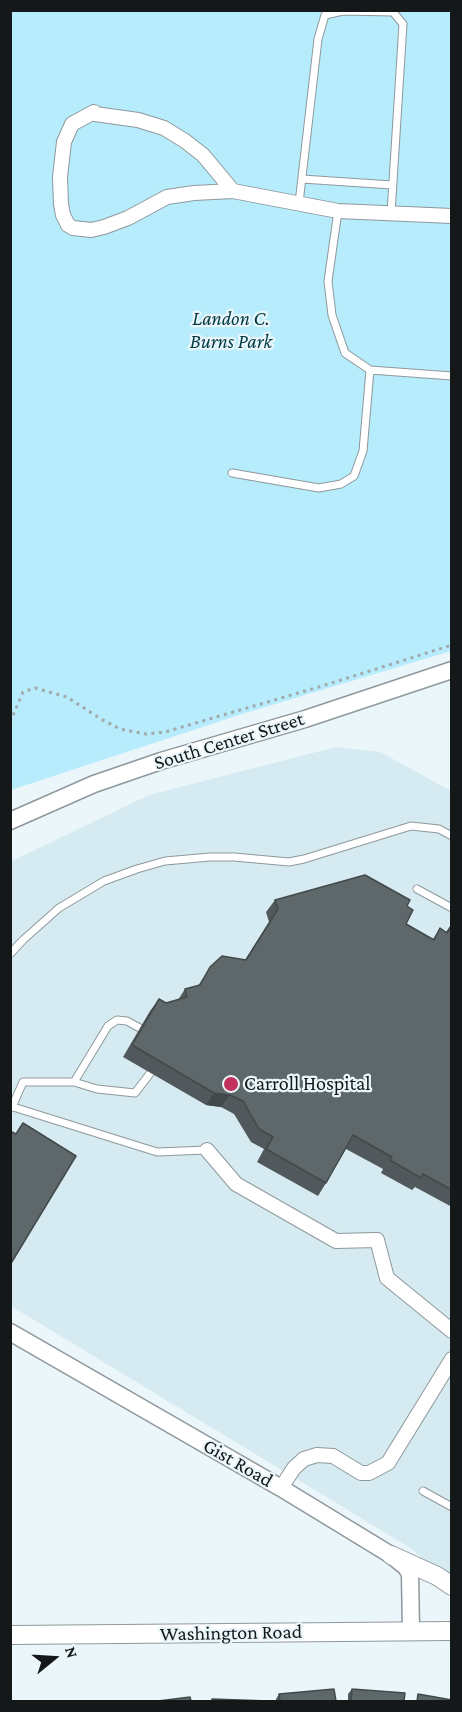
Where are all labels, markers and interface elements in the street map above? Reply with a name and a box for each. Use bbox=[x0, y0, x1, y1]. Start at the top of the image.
park label: Landon C. Burns Park bbox=[190, 307, 272, 354]
street label: South Center Street bbox=[151, 707, 307, 775]
place label: Carroll Hospital bbox=[244, 1072, 371, 1096]
marker: Carroll Hospital bbox=[222, 1075, 240, 1093]
street label: Gist Road bbox=[199, 1433, 277, 1493]
street label: Washington Road bbox=[160, 1620, 302, 1646]
north arrow bbox=[24, 1628, 84, 1688]
text: N bbox=[62, 1644, 81, 1660]

